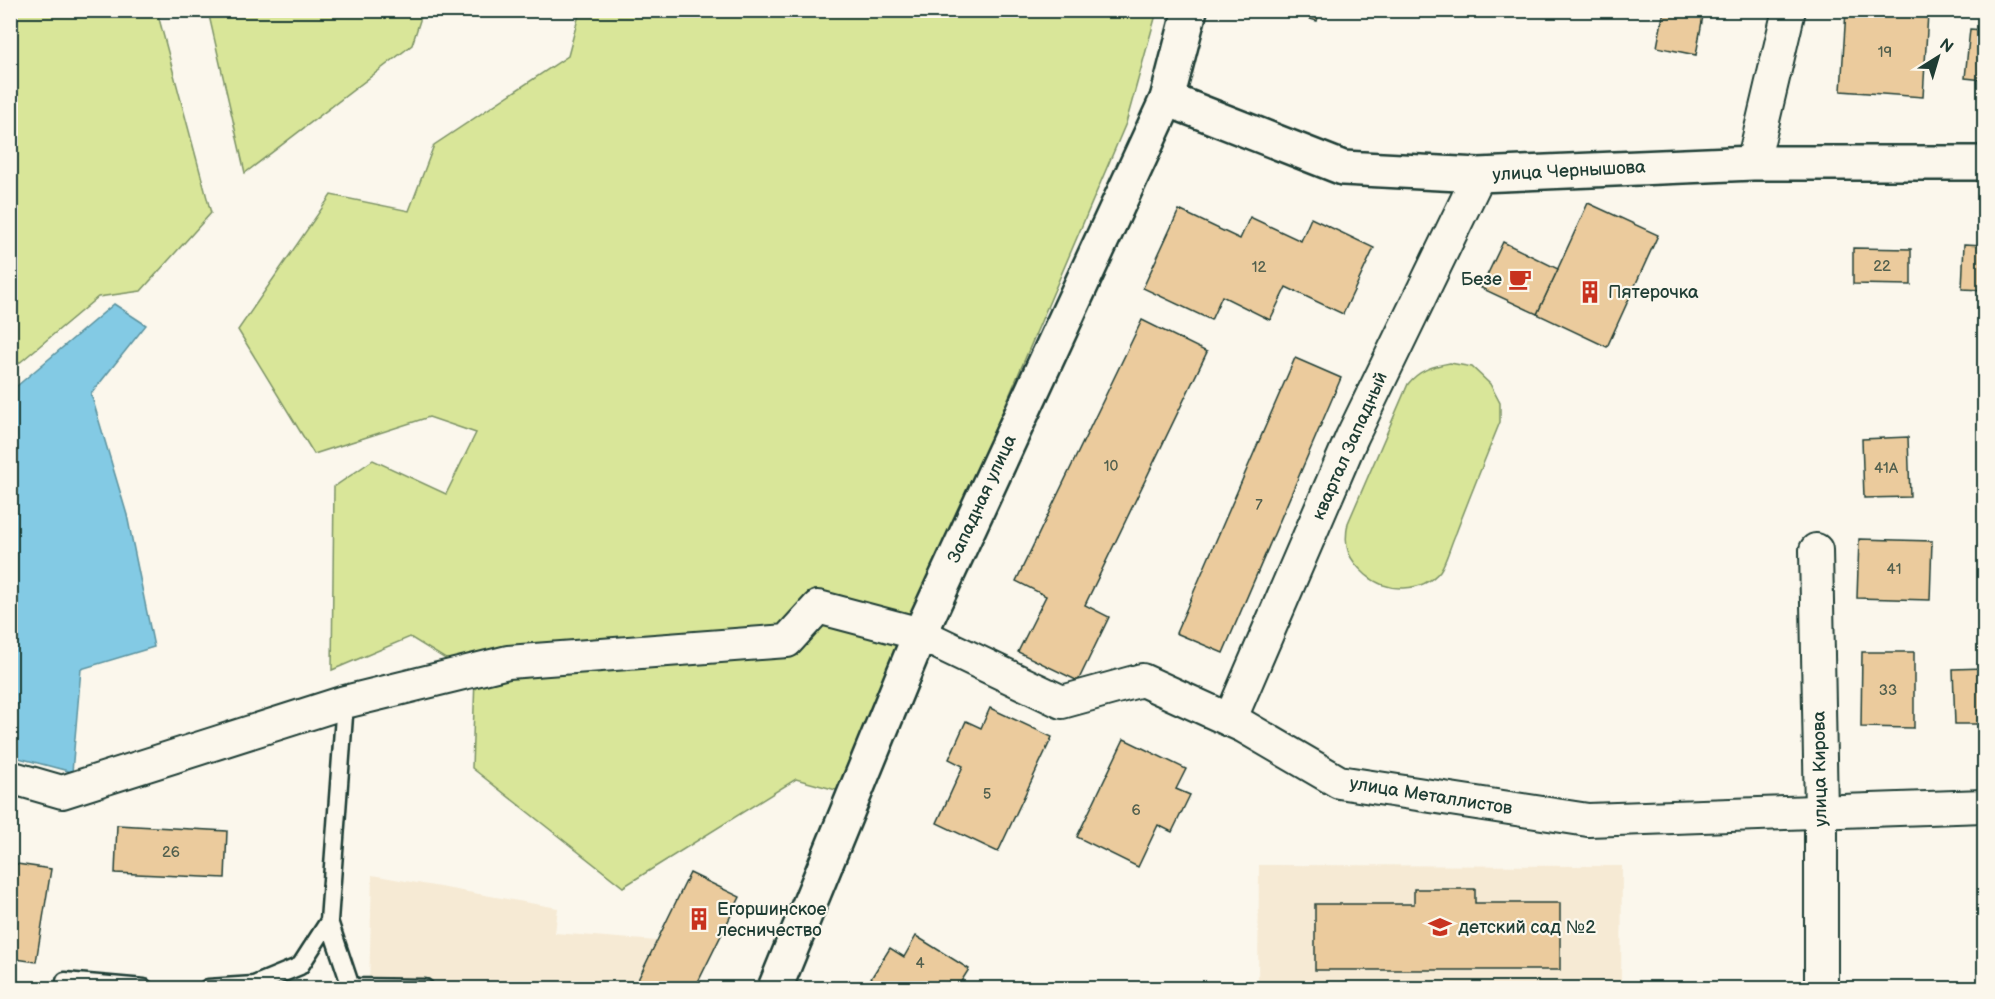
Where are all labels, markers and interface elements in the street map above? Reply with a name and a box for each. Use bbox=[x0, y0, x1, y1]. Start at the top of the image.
north arrow bbox=[1908, 27, 1968, 87]
text: N bbox=[1936, 35, 1957, 57]
house number: 19 bbox=[1878, 43, 1892, 62]
street label: улица Чернышова bbox=[1492, 156, 1646, 185]
house number: 22 bbox=[1873, 257, 1891, 276]
house number: 12 bbox=[1252, 258, 1266, 277]
cafe icon: Безе bbox=[1507, 266, 1533, 292]
place label: Безе bbox=[1461, 269, 1502, 290]
building icon: Пятерочка bbox=[1577, 279, 1603, 305]
place label: Пятерочка bbox=[1608, 282, 1699, 303]
street label: квартал Западный bbox=[1308, 369, 1392, 523]
street label: Западная улица bbox=[943, 431, 1021, 566]
house number: 10 bbox=[1104, 457, 1118, 476]
house number: 41А bbox=[1874, 459, 1899, 478]
house number: 7 bbox=[1255, 496, 1263, 515]
house number: 41 bbox=[1887, 560, 1901, 579]
house number: 33 bbox=[1879, 681, 1897, 700]
street label: улица Кирова bbox=[1808, 711, 1832, 827]
street label: улица Металлистов bbox=[1348, 773, 1514, 819]
house number: 5 bbox=[983, 785, 991, 804]
house number: 6 bbox=[1131, 801, 1141, 820]
house number: 26 bbox=[162, 843, 180, 862]
place label: Егоршинское лесничество bbox=[717, 899, 827, 941]
building icon: Егоршинское лесничество bbox=[686, 906, 712, 932]
school or university icon: детский сад №2 bbox=[1427, 914, 1453, 940]
place label: детский сад №2 bbox=[1458, 917, 1596, 938]
house number: 4 bbox=[915, 954, 925, 973]

